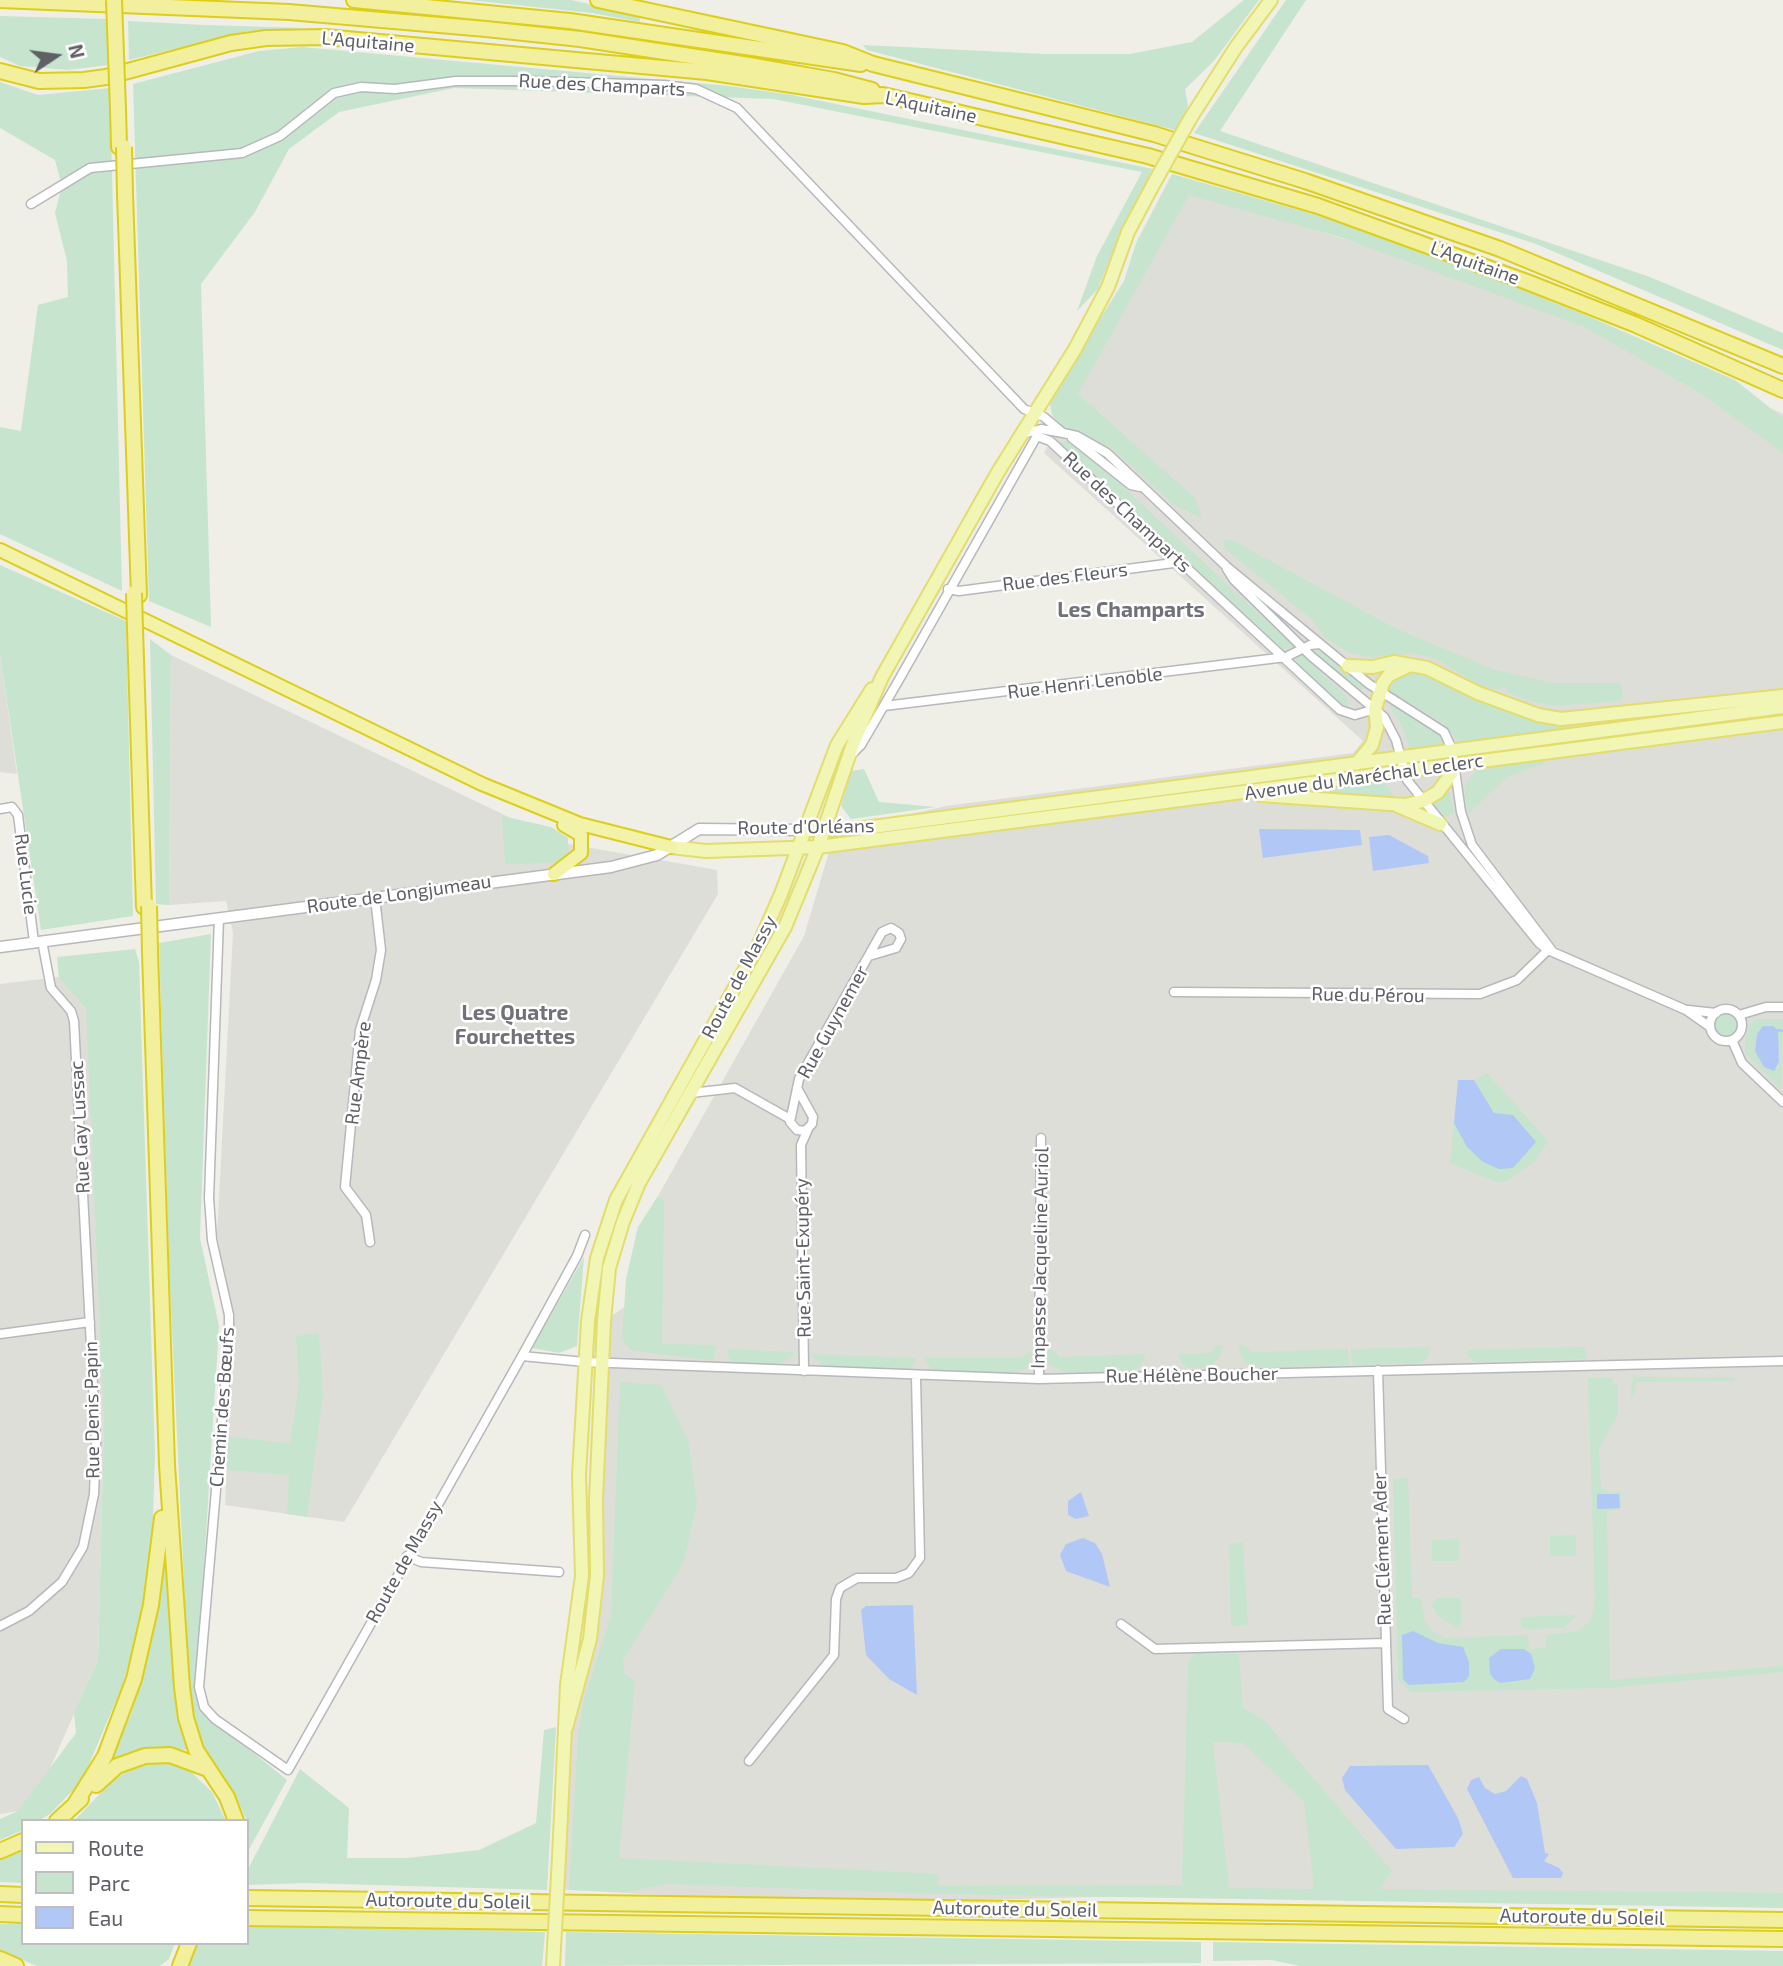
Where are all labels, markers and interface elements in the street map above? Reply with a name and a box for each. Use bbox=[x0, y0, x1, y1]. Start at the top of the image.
north arrow bbox=[21, 21, 91, 91]
street label: L'Aquitaine bbox=[321, 27, 415, 57]
text: N bbox=[64, 42, 90, 60]
street label: Rue des Champarts bbox=[518, 69, 686, 101]
street label: L'Aquitaine bbox=[883, 86, 979, 128]
street label: L'Aquitaine bbox=[1427, 236, 1523, 290]
street label: Rue des Champarts bbox=[1058, 447, 1196, 577]
street label: Rue des Fleurs bbox=[1001, 558, 1129, 596]
district label: Les Champarts bbox=[1057, 597, 1205, 623]
street label: Rue Henri Lenoble bbox=[1006, 662, 1164, 704]
street label: Avenue du Maréchal Leclerc bbox=[1243, 749, 1485, 805]
street label: Route d'Orléans bbox=[737, 814, 875, 840]
street label: Rue Lucie bbox=[10, 832, 42, 916]
street label: Route de Longjumeau bbox=[305, 870, 493, 918]
street label: Route de Massy bbox=[697, 911, 781, 1043]
street label: Rue Guynemer bbox=[793, 962, 873, 1082]
street label: Rue du Pérou bbox=[1311, 983, 1425, 1007]
district label: Les Quatre Fourchettes bbox=[455, 1000, 575, 1050]
street label: Rue Ampère bbox=[340, 1020, 376, 1126]
street label: Rue Gay Lussac bbox=[65, 1060, 95, 1194]
street label: Impasse Jacqueline Auriol bbox=[1027, 1147, 1053, 1369]
street label: Rue Saint-Exupéry bbox=[790, 1178, 816, 1338]
street label: Chemin des Bœufs bbox=[205, 1326, 239, 1488]
street label: Rue Denis Papin bbox=[79, 1341, 105, 1479]
street label: Rue Hélène Boucher bbox=[1105, 1362, 1279, 1388]
street label: Rue Clément Ader bbox=[1368, 1472, 1396, 1626]
street label: Route de Massy bbox=[361, 1497, 447, 1627]
legend bbox=[21, 1819, 248, 1945]
text: Route bbox=[88, 1835, 144, 1860]
text: Parc bbox=[88, 1870, 130, 1895]
street label: Autoroute du Soleil bbox=[365, 1888, 531, 1914]
street label: Autoroute du Soleil bbox=[932, 1896, 1098, 1922]
street label: Autoroute du Soleil bbox=[1499, 1904, 1665, 1930]
text: Eau bbox=[88, 1905, 123, 1930]

